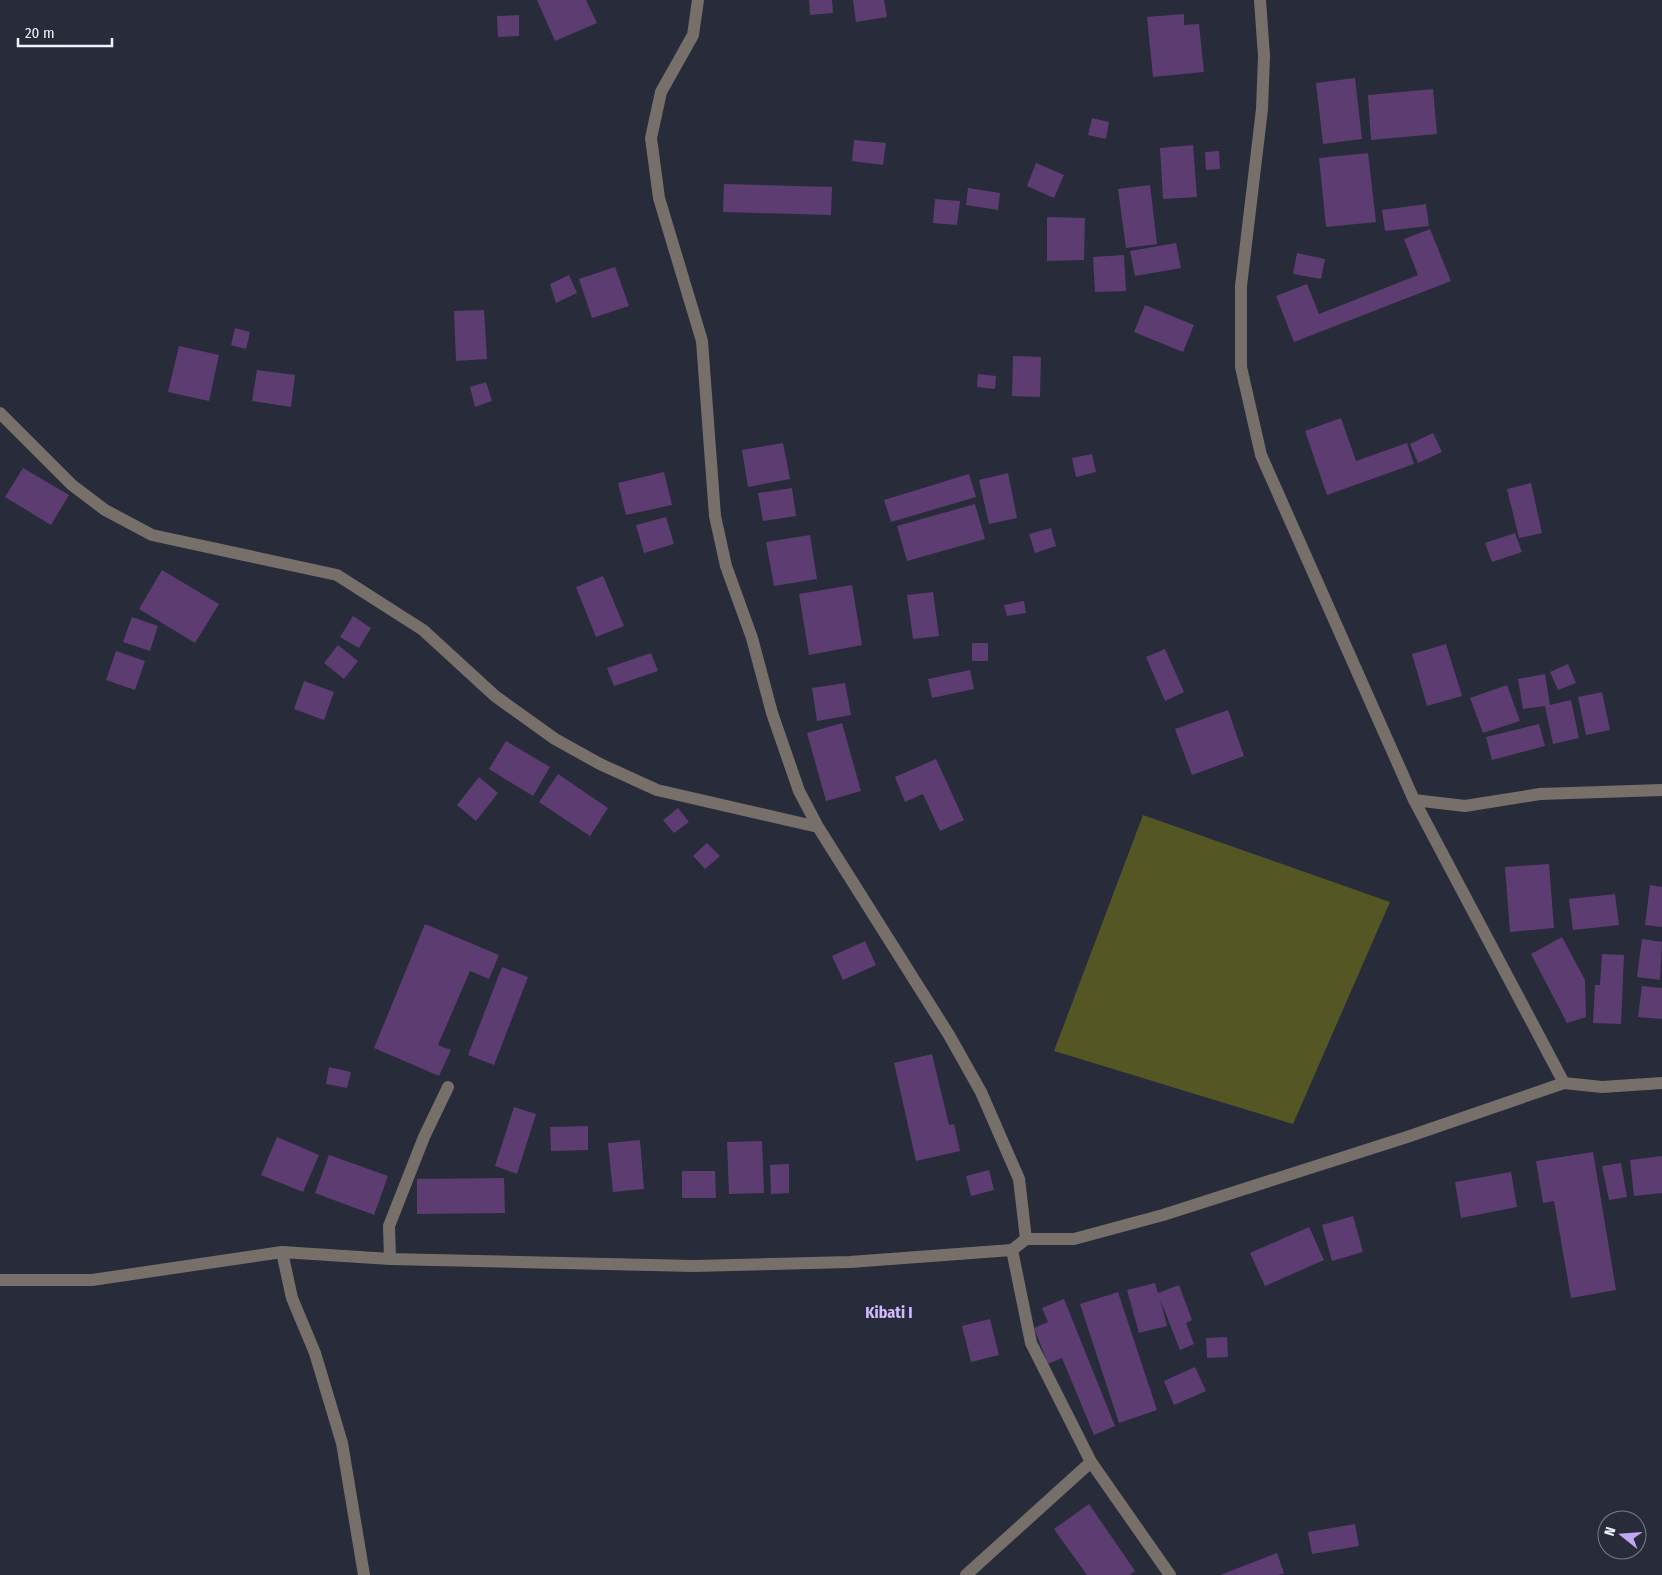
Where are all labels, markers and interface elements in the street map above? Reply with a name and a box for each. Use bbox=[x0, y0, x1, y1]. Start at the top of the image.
scale bar bbox=[18, 15, 111, 47]
text: 20 m bbox=[25, 24, 55, 42]
district label: Kibati I bbox=[865, 1303, 913, 1322]
north arrow bbox=[1597, 1510, 1647, 1560]
text: N bbox=[1601, 1525, 1619, 1538]

